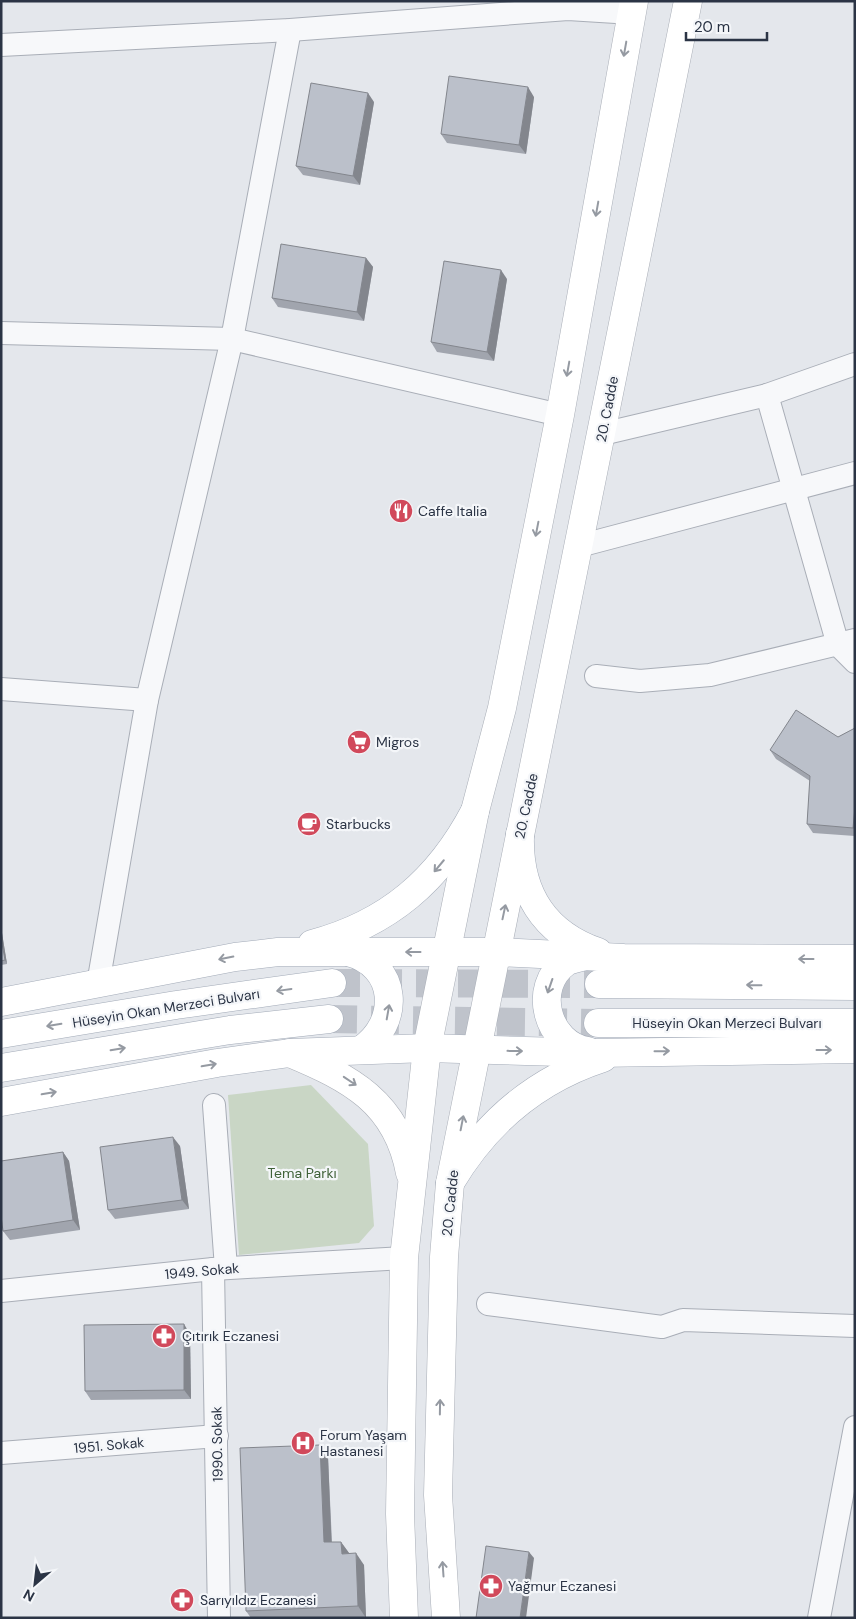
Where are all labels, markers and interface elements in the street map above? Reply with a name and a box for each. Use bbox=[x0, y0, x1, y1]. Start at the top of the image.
scale bar bbox=[686, 10, 767, 42]
text: 20 m bbox=[694, 17, 730, 37]
one-way arrow bbox=[620, 41, 630, 57]
one-way arrow bbox=[591, 201, 601, 217]
one-way arrow bbox=[562, 361, 572, 377]
street label: 20. Cadde bbox=[592, 375, 622, 443]
restaurant icon: Caffe Italia bbox=[388, 498, 414, 524]
place label: Caffe Italia bbox=[418, 502, 487, 520]
one-way arrow bbox=[532, 520, 541, 536]
supermarket icon: Migros bbox=[346, 729, 372, 755]
place label: Migros bbox=[376, 733, 419, 751]
street label: 20. Cadde bbox=[510, 772, 542, 840]
cafe icon: Starbucks bbox=[296, 811, 322, 837]
place label: Starbucks bbox=[326, 815, 391, 833]
one-way arrow bbox=[434, 859, 445, 872]
one-way arrow bbox=[500, 905, 509, 921]
one-way arrow bbox=[406, 947, 422, 957]
one-way arrow bbox=[219, 954, 235, 964]
one-way arrow bbox=[798, 954, 814, 964]
one-way arrow bbox=[545, 978, 554, 993]
one-way arrow bbox=[746, 980, 762, 990]
street label: Hüseyin Okan Merzeci Bulvarı bbox=[71, 984, 261, 1032]
one-way arrow bbox=[276, 985, 292, 995]
one-way arrow bbox=[384, 1004, 394, 1020]
street label: Hüseyin Okan Merzeci Bulvarı bbox=[632, 1014, 822, 1032]
one-way arrow bbox=[46, 1021, 62, 1031]
one-way arrow bbox=[110, 1043, 126, 1053]
one-way arrow bbox=[816, 1045, 832, 1055]
one-way arrow bbox=[506, 1046, 523, 1056]
one-way arrow bbox=[653, 1046, 669, 1056]
one-way arrow bbox=[201, 1059, 217, 1069]
one-way arrow bbox=[343, 1076, 357, 1087]
one-way arrow bbox=[41, 1088, 57, 1098]
one-way arrow bbox=[458, 1116, 467, 1132]
park label: Tema Parkı bbox=[267, 1164, 337, 1182]
street label: 20. Cadde bbox=[438, 1169, 462, 1237]
street label: 1949. Sokak bbox=[164, 1259, 240, 1283]
pharmacy icon: Çıtırık Eczanesi bbox=[151, 1323, 177, 1349]
place label: Çıtırık Eczanesi bbox=[182, 1327, 279, 1345]
one-way arrow bbox=[435, 1399, 445, 1416]
street label: 1990. Sokak bbox=[207, 1406, 227, 1482]
place label: Forum Yaşam Hastanesi bbox=[320, 1426, 407, 1460]
hospital icon: Forum Yaşam Hastanesi bbox=[290, 1430, 316, 1456]
street label: 1951. Sokak bbox=[73, 1433, 145, 1457]
north arrow bbox=[10, 1559, 60, 1609]
one-way arrow bbox=[438, 1561, 447, 1577]
pharmacy icon: Yağmur Eczanesi bbox=[478, 1573, 504, 1599]
place label: Yağmur Eczanesi bbox=[508, 1577, 616, 1595]
text: N bbox=[20, 1585, 38, 1606]
pharmacy icon: Sarıyıldız Eczanesi bbox=[169, 1587, 195, 1613]
place label: Sarıyıldız Eczanesi bbox=[200, 1591, 316, 1609]

